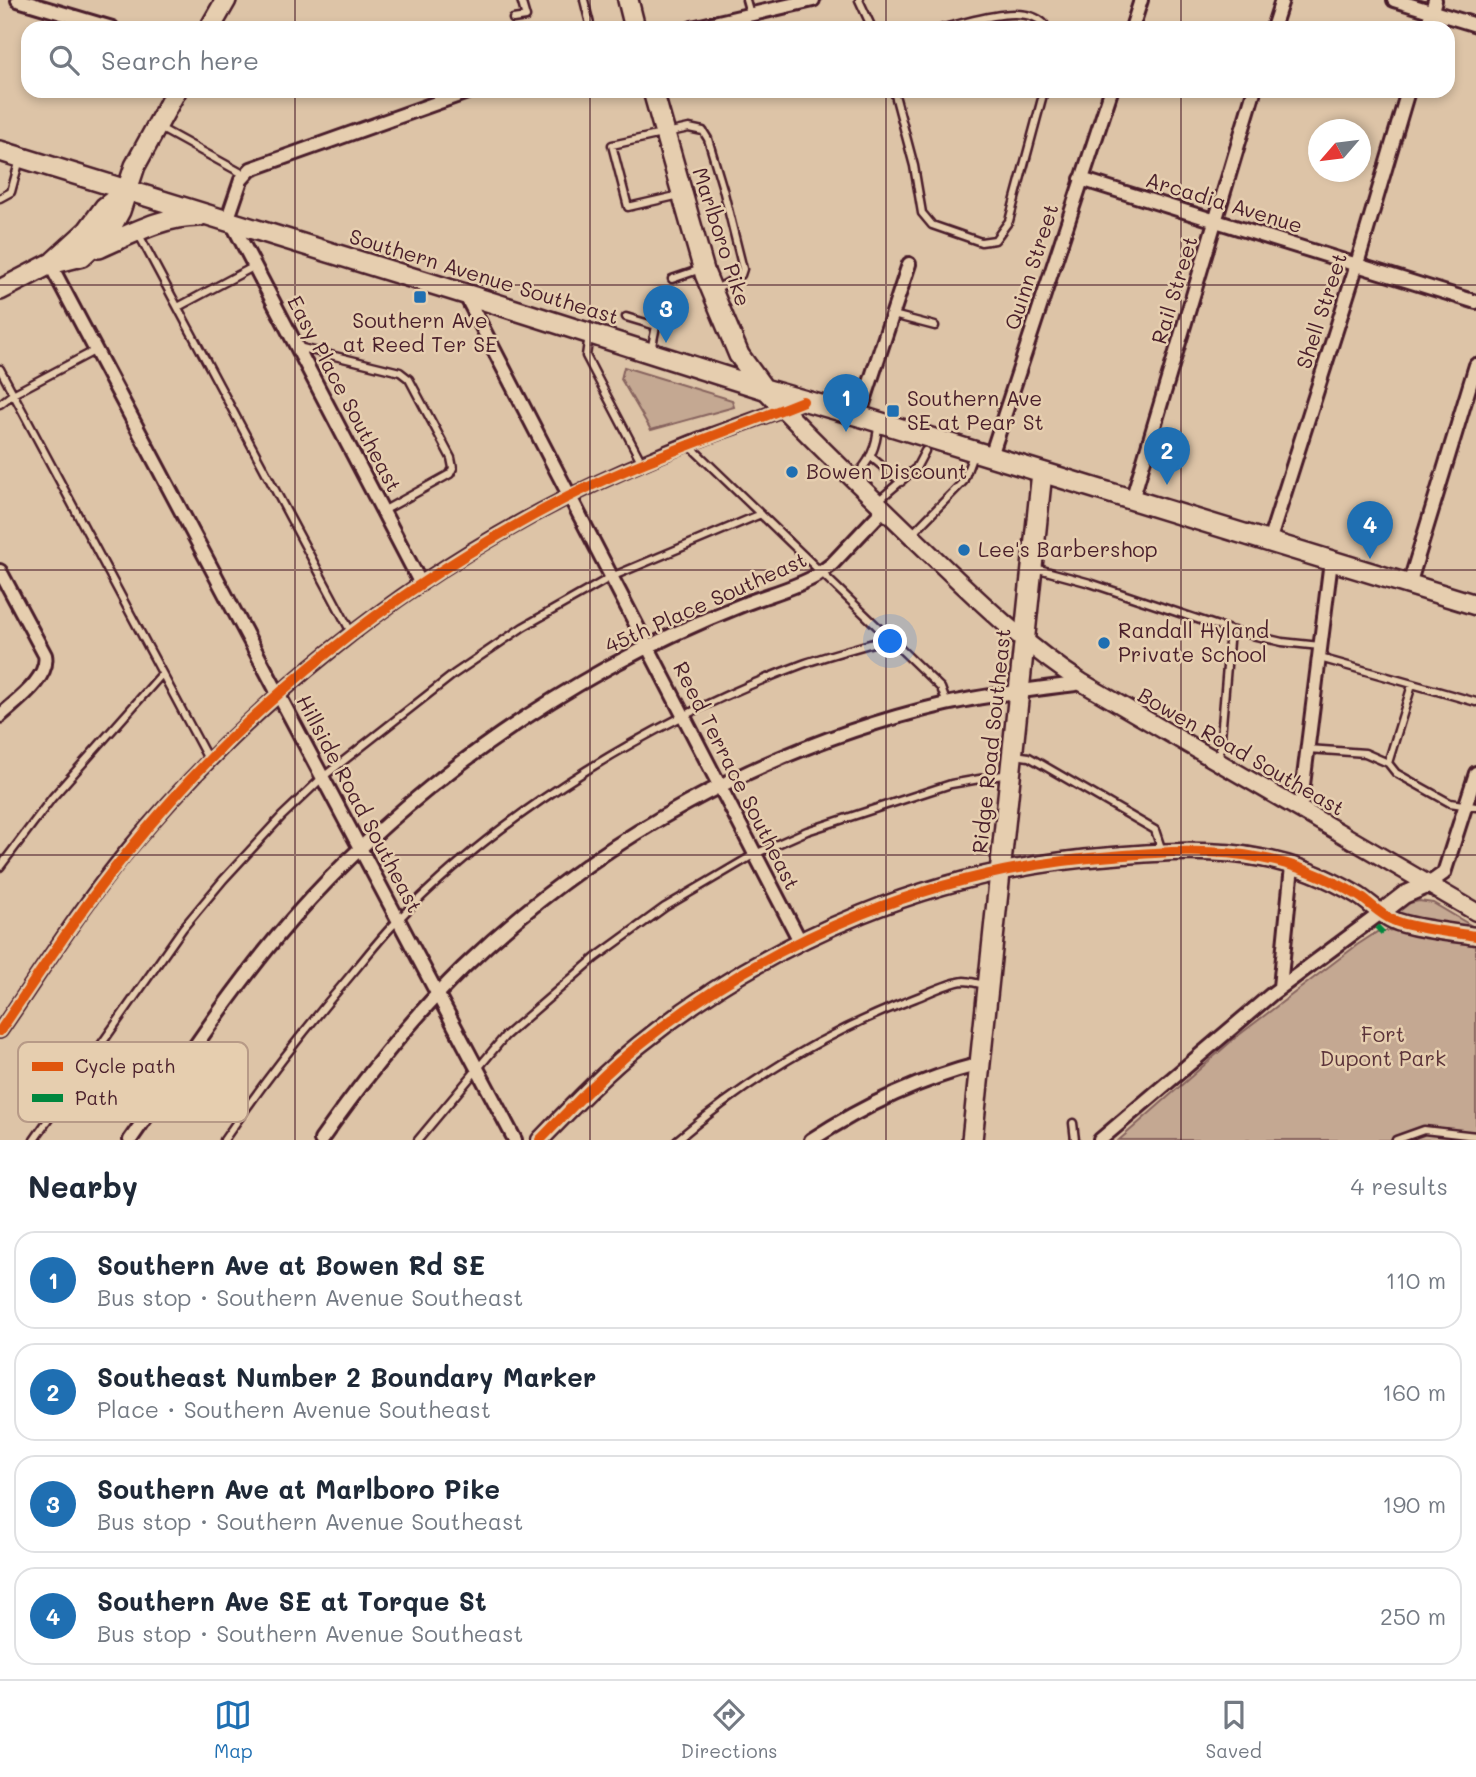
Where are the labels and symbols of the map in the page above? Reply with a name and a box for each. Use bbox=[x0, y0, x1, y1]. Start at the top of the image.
north arrow bbox=[1308, 119, 1371, 182]
street label: Marlboro Pike bbox=[687, 164, 758, 309]
street label: Arcadia Avenue bbox=[1143, 165, 1306, 238]
street label: Quinn Street bbox=[997, 200, 1064, 333]
street label: Southern Avenue Southeast bbox=[346, 222, 623, 329]
street label: Rail Street bbox=[1144, 232, 1203, 347]
street label: Shell Street bbox=[1289, 249, 1352, 372]
pin: 3 bbox=[643, 285, 689, 343]
marker: Southern Ave at Reed Ter SE bbox=[412, 289, 428, 305]
street label: Easy Place Southeast bbox=[282, 290, 409, 496]
place label: Southern Ave at Reed Ter SE bbox=[343, 306, 497, 357]
pin: 1 bbox=[823, 374, 869, 432]
place label: Southern Ave SE at Pear St bbox=[907, 384, 1044, 435]
marker: Southern Ave SE at Pear St bbox=[885, 403, 901, 419]
pin: 2 bbox=[1144, 427, 1190, 485]
place label: Bowen Discount bbox=[806, 457, 967, 484]
marker: Bowen Discount bbox=[784, 464, 800, 480]
pin: 4 bbox=[1347, 501, 1393, 559]
place label: Lee's Barbershop bbox=[978, 535, 1158, 562]
marker: Lee's Barbershop bbox=[956, 542, 972, 558]
street label: 45th Place Southeast bbox=[600, 545, 810, 658]
place label: Randall Hyland Private School bbox=[1118, 616, 1269, 667]
your location bbox=[873, 624, 907, 658]
street label: Ridge Road Southeast bbox=[965, 627, 1016, 855]
marker: Randall Hyland Private School bbox=[1096, 635, 1112, 651]
street label: Reed Terrace Southeast bbox=[668, 657, 807, 894]
street label: Bowen Road Southeast bbox=[1133, 680, 1350, 821]
street label: Hillside Road Southeast bbox=[291, 690, 429, 917]
park label: Fort Dupont Park bbox=[1320, 1020, 1446, 1071]
legend bbox=[18, 1042, 248, 1122]
text: Cycle path bbox=[75, 1053, 175, 1078]
text: Path bbox=[75, 1085, 118, 1110]

